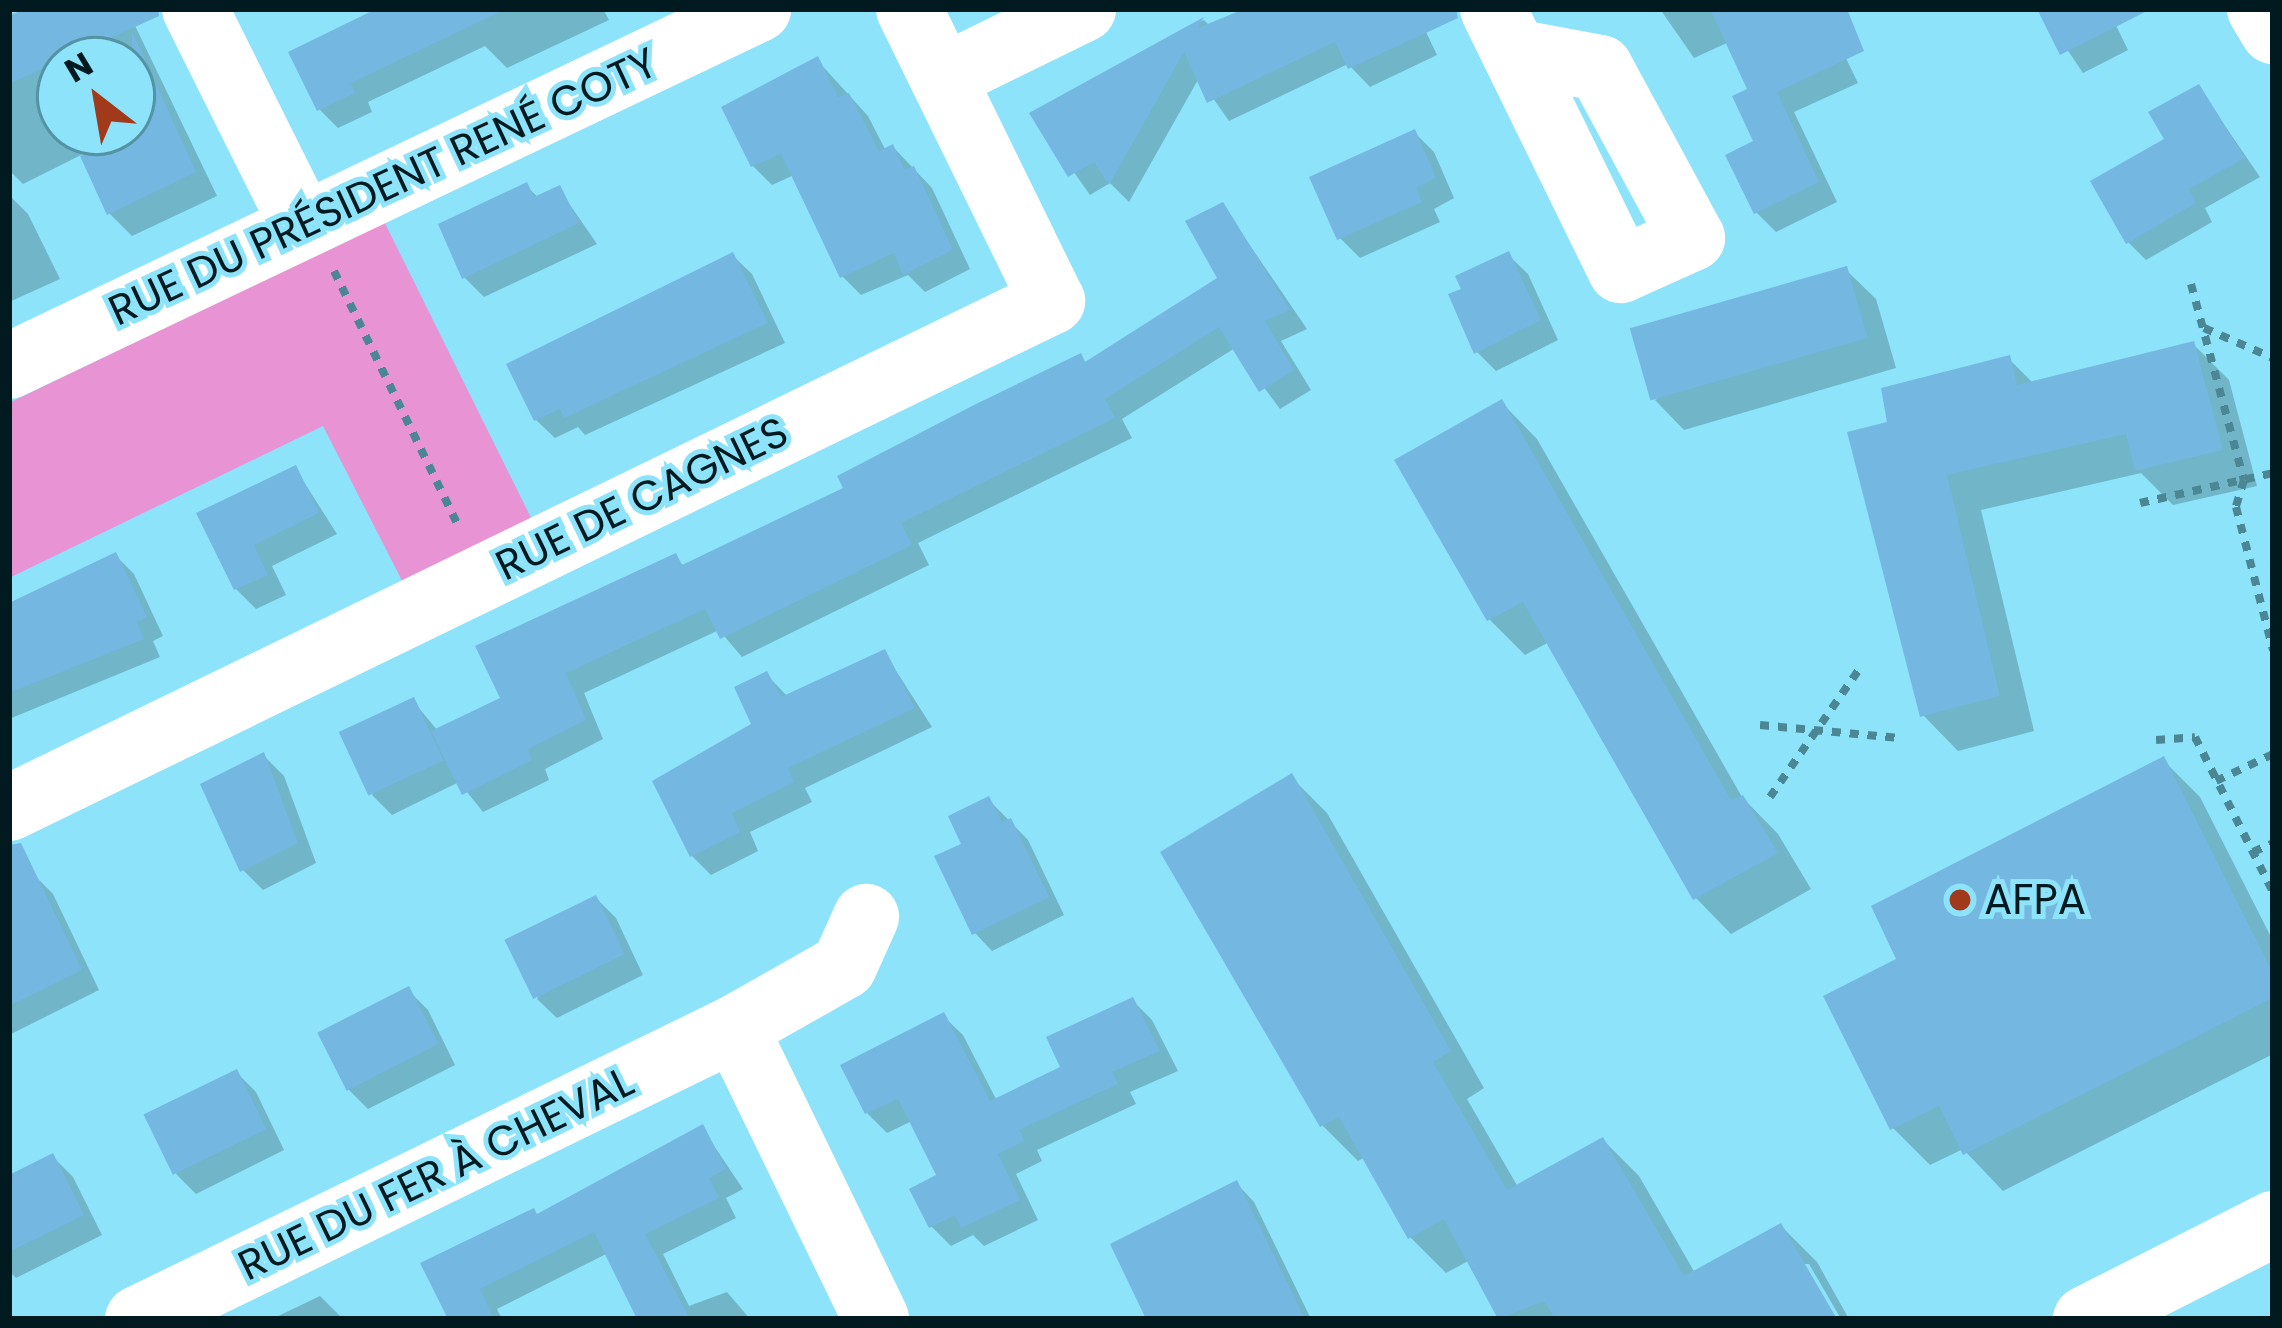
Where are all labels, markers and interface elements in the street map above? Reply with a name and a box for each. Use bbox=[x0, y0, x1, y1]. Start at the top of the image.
north arrow bbox=[36, 36, 156, 156]
street label: RUE DU PRÉSIDENT RENÉ COTY bbox=[101, 38, 665, 336]
text: N bbox=[56, 41, 101, 94]
street label: RUE DE CAGNES bbox=[488, 407, 796, 591]
place label: AFPA bbox=[1984, 875, 2086, 925]
marker: AFPA bbox=[1947, 887, 1973, 913]
street label: RUE DU FER À CHEVAL bbox=[230, 1056, 642, 1292]

